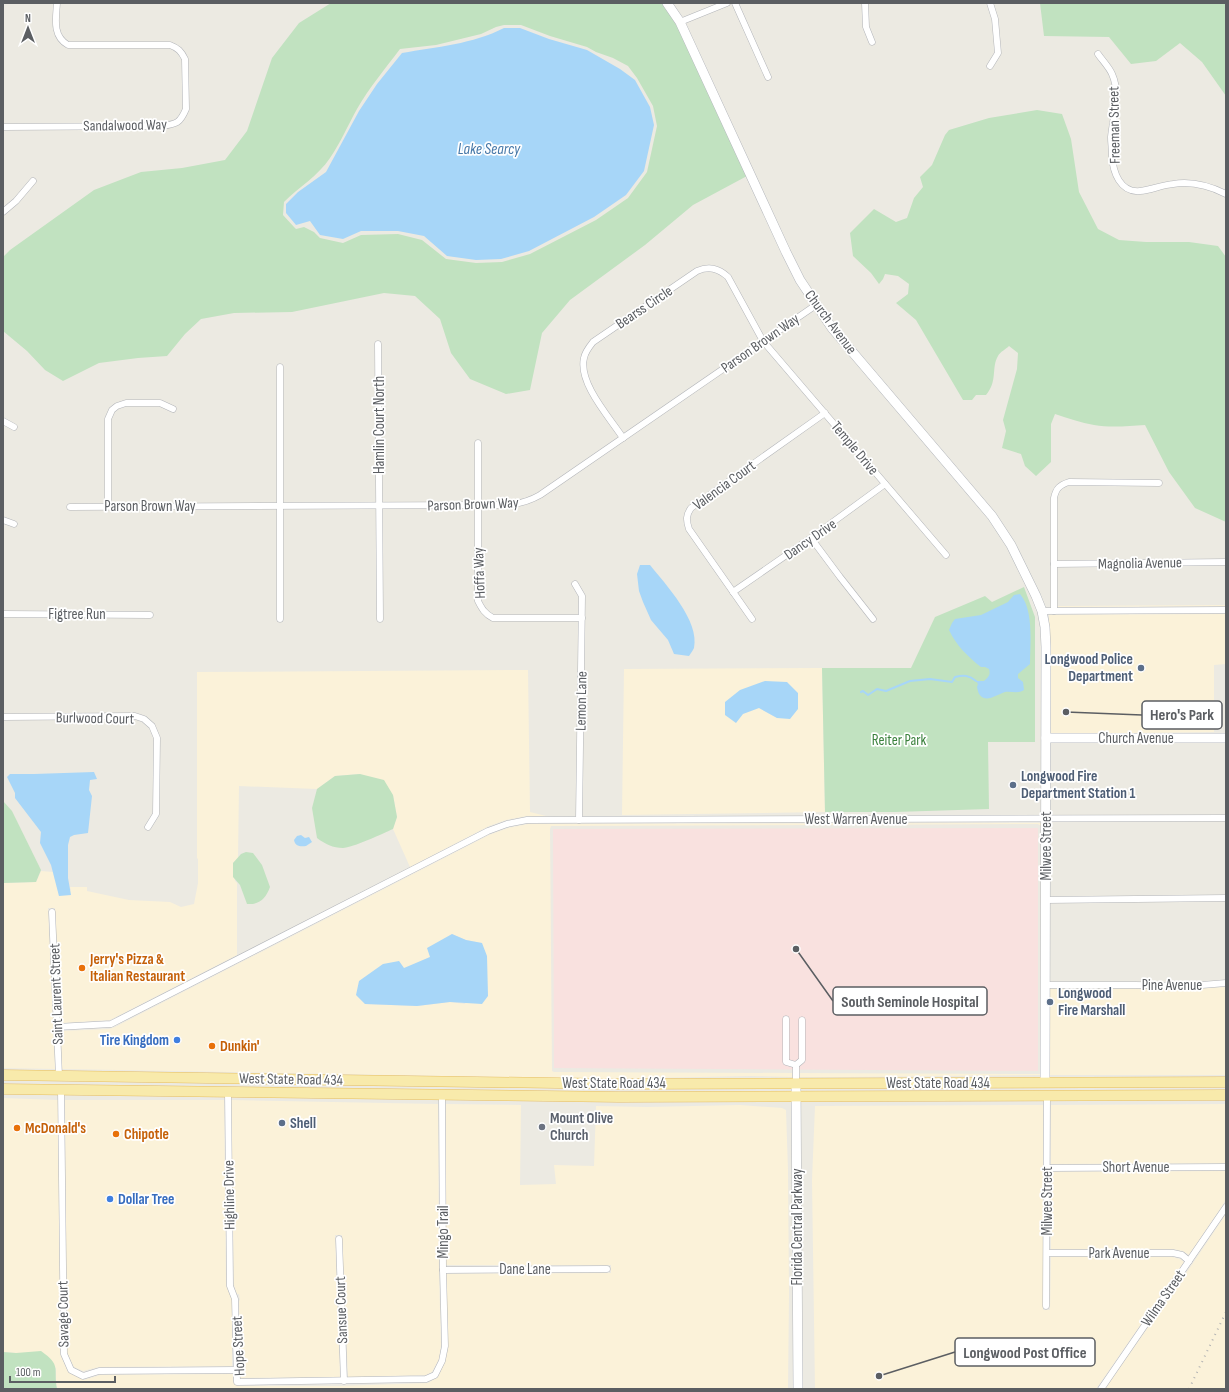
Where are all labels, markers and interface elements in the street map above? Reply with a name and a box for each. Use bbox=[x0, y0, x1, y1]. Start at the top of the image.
north arrow bbox=[8, 8, 48, 48]
text: N bbox=[25, 12, 31, 25]
street label: Freeman Street bbox=[1104, 86, 1125, 164]
street label: Sandalwood Way bbox=[83, 115, 167, 136]
water label: Lake Searcy bbox=[458, 140, 521, 159]
street label: Bearss Circle bbox=[612, 282, 676, 333]
street label: Church Avenue bbox=[800, 286, 861, 358]
street label: Parson Brown Way bbox=[717, 309, 803, 377]
street label: Hamlin Court North bbox=[370, 376, 389, 474]
street label: Temple Drive bbox=[827, 418, 883, 479]
street label: Valencia Court bbox=[689, 456, 760, 515]
street label: Parson Brown Way bbox=[427, 493, 519, 516]
street label: Parson Brown Way bbox=[104, 497, 196, 516]
street label: Dancy Drive bbox=[780, 514, 840, 564]
street label: Hoffa Way bbox=[469, 547, 490, 599]
street label: Magnolia Avenue bbox=[1098, 553, 1182, 574]
street label: Figtree Run bbox=[48, 605, 106, 624]
place label: Longwood Police Department bbox=[1045, 650, 1133, 686]
marker: Longwood Police Department bbox=[1136, 663, 1146, 673]
street label: Lemon Lane bbox=[571, 671, 592, 731]
callout: Hero's Park bbox=[1142, 701, 1222, 729]
text: Hero's Park bbox=[1150, 706, 1214, 725]
street label: Burlwood Court bbox=[56, 708, 135, 729]
street label: Church Avenue bbox=[1098, 729, 1174, 748]
park label: Reiter Park bbox=[872, 731, 927, 750]
place label: Longwood Fire Department Station 1 bbox=[1021, 767, 1135, 803]
marker: Longwood Fire Department Station 1 bbox=[1008, 780, 1018, 790]
street label: West Warren Avenue bbox=[805, 810, 907, 829]
street label: Milwee Street bbox=[1037, 811, 1056, 880]
street label: Saint Laurent Street bbox=[45, 943, 68, 1045]
place label: Jerry's Pizza & Italian Restaurant bbox=[89, 950, 185, 986]
marker: Jerry's Pizza & Italian Restaurant bbox=[77, 963, 87, 973]
street label: Pine Avenue bbox=[1142, 976, 1202, 995]
place label: Longwood Fire Marshall bbox=[1058, 984, 1125, 1020]
callout: South Seminole Hospital bbox=[833, 987, 987, 1015]
text: South Seminole Hospital bbox=[841, 993, 979, 1012]
marker: Longwood Fire Marshall bbox=[1045, 997, 1055, 1007]
place label: Tire Kingdom bbox=[100, 1031, 169, 1050]
marker: Tire Kingdom bbox=[172, 1035, 182, 1045]
place label: Dunkin' bbox=[220, 1037, 260, 1056]
marker: Dunkin' bbox=[207, 1041, 217, 1051]
street label: West State Road 434 bbox=[239, 1069, 343, 1090]
street label: West State Road 434 bbox=[562, 1074, 666, 1093]
street label: West State Road 434 bbox=[886, 1074, 990, 1093]
place label: Mount Olive Church bbox=[550, 1109, 613, 1145]
place label: Shell bbox=[290, 1114, 316, 1133]
marker: Shell bbox=[277, 1118, 287, 1128]
place label: McDonald's bbox=[25, 1119, 86, 1138]
marker: Mount Olive Church bbox=[537, 1122, 547, 1132]
marker: McDonald's bbox=[12, 1123, 22, 1133]
place label: Chipotle bbox=[124, 1125, 169, 1144]
marker: Chipotle bbox=[111, 1129, 121, 1139]
street label: Short Avenue bbox=[1102, 1158, 1170, 1177]
street label: Highline Drive bbox=[219, 1160, 240, 1230]
street label: Milwee Street bbox=[1038, 1166, 1057, 1235]
street label: Florida Central Parkway bbox=[788, 1168, 807, 1286]
place label: Dollar Tree bbox=[118, 1190, 174, 1209]
marker: Dollar Tree bbox=[105, 1194, 115, 1204]
street label: Mingo Trail bbox=[434, 1205, 453, 1259]
street label: Park Avenue bbox=[1088, 1244, 1150, 1263]
street label: Dane Lane bbox=[499, 1260, 551, 1279]
street label: Wilma Street bbox=[1137, 1266, 1190, 1330]
street label: Sansue Court bbox=[331, 1276, 352, 1344]
street label: Savage Court bbox=[53, 1280, 74, 1347]
street label: Hope Street bbox=[227, 1315, 250, 1376]
callout: Longwood Post Office bbox=[955, 1338, 1095, 1366]
text: Longwood Post Office bbox=[963, 1344, 1087, 1363]
scale bar bbox=[10, 1358, 115, 1384]
text: 100 m bbox=[16, 1365, 41, 1380]

